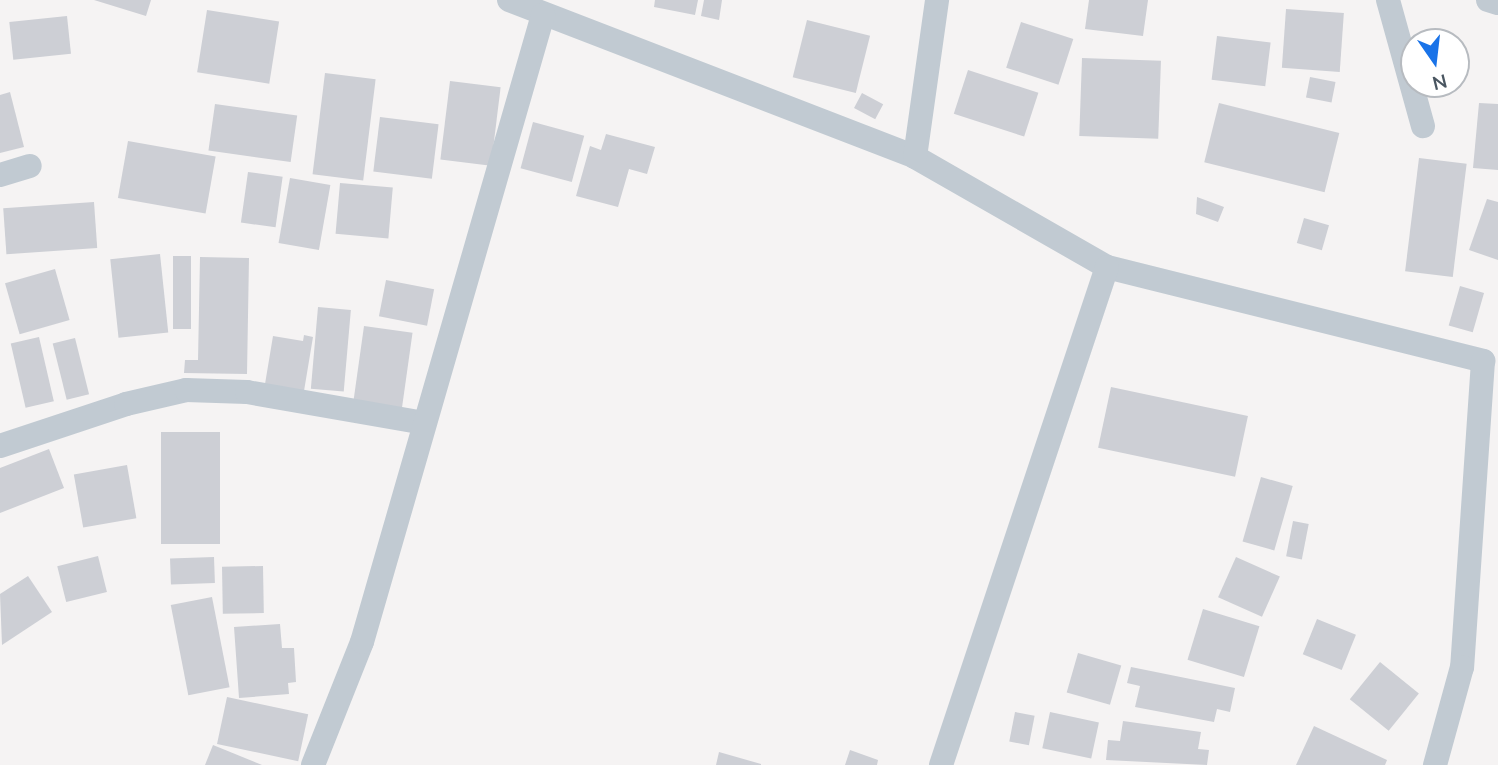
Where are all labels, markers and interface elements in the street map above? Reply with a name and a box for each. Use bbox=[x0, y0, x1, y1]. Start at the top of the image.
north arrow bbox=[1400, 28, 1470, 98]
text: N bbox=[1430, 67, 1450, 96]

